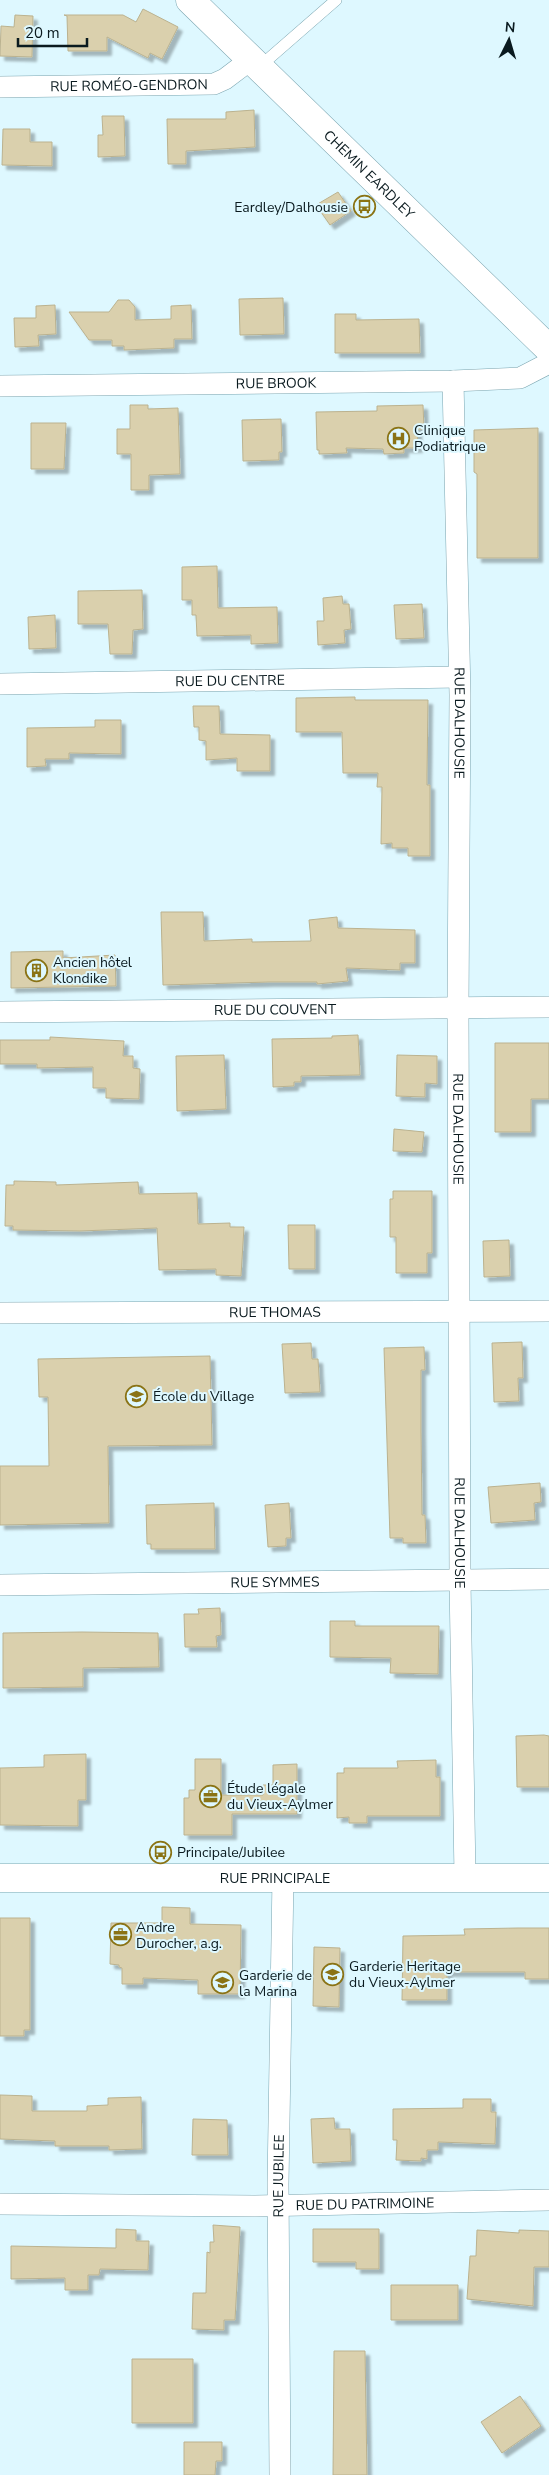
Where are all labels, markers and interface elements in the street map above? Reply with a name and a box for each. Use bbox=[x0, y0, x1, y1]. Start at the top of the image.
scale bar bbox=[18, 15, 86, 47]
north arrow bbox=[484, 15, 534, 65]
text: N bbox=[504, 18, 516, 37]
text: 20 m bbox=[25, 23, 60, 43]
street label: RUE ROMÉO-GENDRON bbox=[50, 75, 208, 96]
street label: CHEMIN EARDLEY bbox=[319, 126, 419, 224]
bus stop icon: Eardley/Dalhousie bbox=[352, 195, 376, 219]
place label: Eardley/Dalhousie bbox=[234, 198, 348, 217]
street label: RUE BROOK bbox=[236, 374, 317, 393]
place label: Clinique Podiatrique bbox=[414, 421, 486, 456]
hospital icon: Clinique Podiatrique bbox=[386, 426, 410, 450]
street label: RUE DALHOUSIE bbox=[449, 667, 469, 779]
street label: RUE DU CENTRE bbox=[175, 671, 285, 691]
place label: Ancien hôtel Klondike bbox=[53, 953, 133, 988]
building icon: Ancien hôtel Klondike bbox=[25, 958, 49, 982]
street label: RUE DU COUVENT bbox=[214, 1000, 337, 1020]
street label: RUE DALHOUSIE bbox=[448, 1073, 468, 1185]
street label: RUE THOMAS bbox=[229, 1303, 321, 1322]
school or university icon: École du Village bbox=[125, 1384, 149, 1408]
place label: École du Village bbox=[153, 1387, 254, 1406]
street label: RUE DALHOUSIE bbox=[450, 1477, 469, 1589]
street label: RUE SYMMES bbox=[230, 1573, 320, 1592]
place label: Étude légale du Vieux-Aylmer bbox=[227, 1779, 333, 1814]
office icon: Étude légale du Vieux-Aylmer bbox=[199, 1784, 223, 1808]
bus stop icon: Principale/Jubilee bbox=[149, 1840, 173, 1864]
place label: Principale/Jubilee bbox=[177, 1843, 285, 1862]
street label: RUE PRINCIPALE bbox=[220, 1869, 330, 1888]
place label: Andre Durocher, a.g. bbox=[136, 1918, 222, 1953]
office icon: Andre Durocher, a.g. bbox=[108, 1923, 132, 1947]
place label: Garderie Heritage du Vieux-Aylmer bbox=[349, 1957, 461, 1992]
school or university icon: Garderie Heritage du Vieux-Aylmer bbox=[321, 1962, 345, 1986]
place label: Garderie de la Marina bbox=[239, 1966, 312, 2001]
school or university icon: Garderie de la Marina bbox=[211, 1971, 235, 1995]
street label: RUE JUBILEE bbox=[269, 2134, 289, 2218]
street label: RUE DU PATRIMOINE bbox=[295, 2193, 435, 2215]

